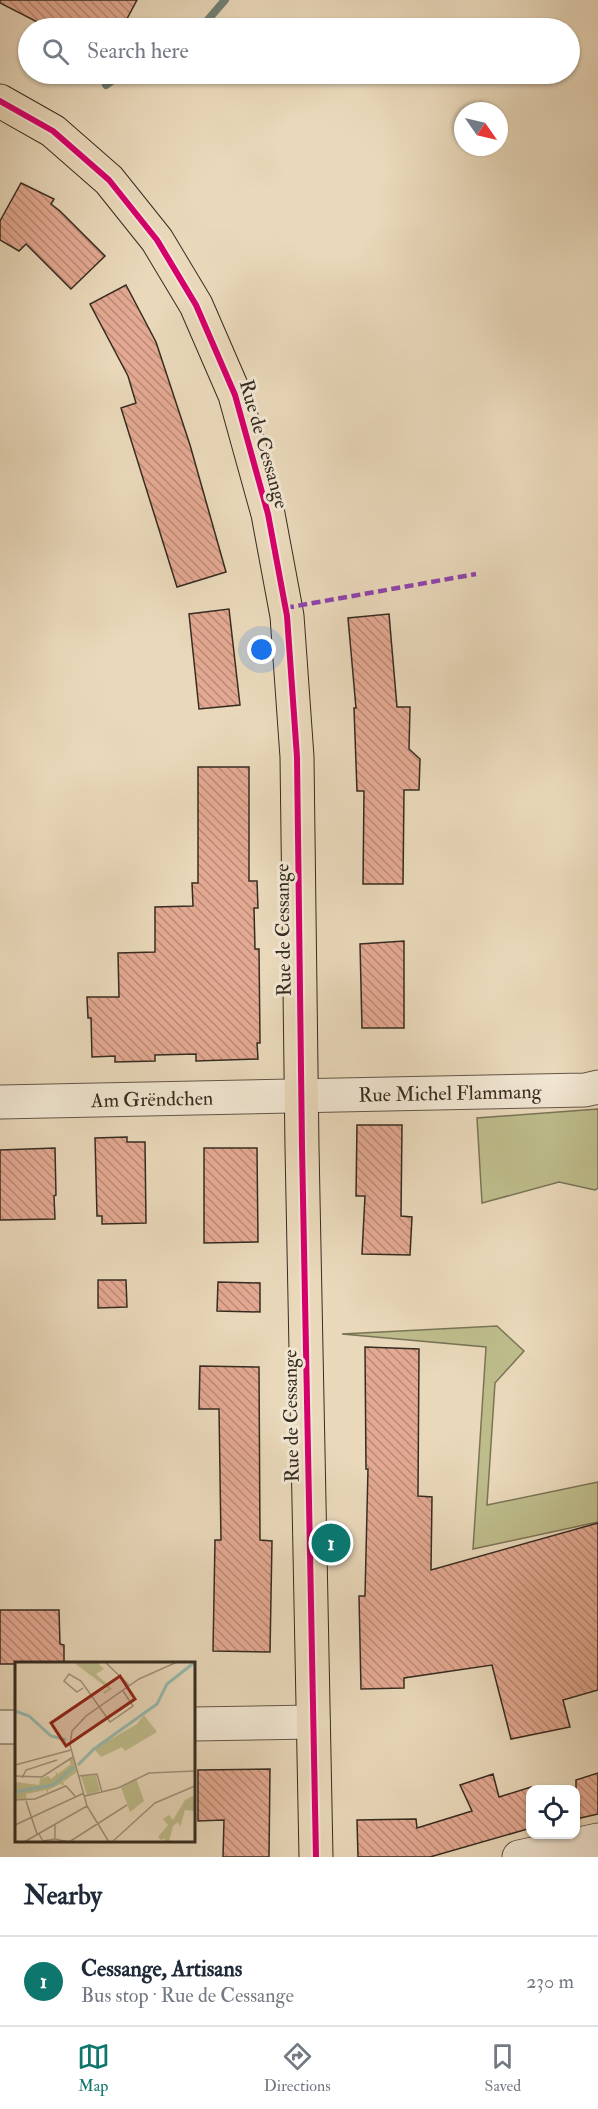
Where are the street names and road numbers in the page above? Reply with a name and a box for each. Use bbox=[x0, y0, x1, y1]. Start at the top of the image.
street label: Rue de Cessange bbox=[234, 377, 294, 511]
street label: Rue de Cessange bbox=[269, 863, 297, 997]
street label: Rue Michel Flammang bbox=[358, 1078, 543, 1107]
street label: Am Grëndchen bbox=[90, 1085, 213, 1113]
street label: Rue de Cessange bbox=[277, 1349, 305, 1483]

